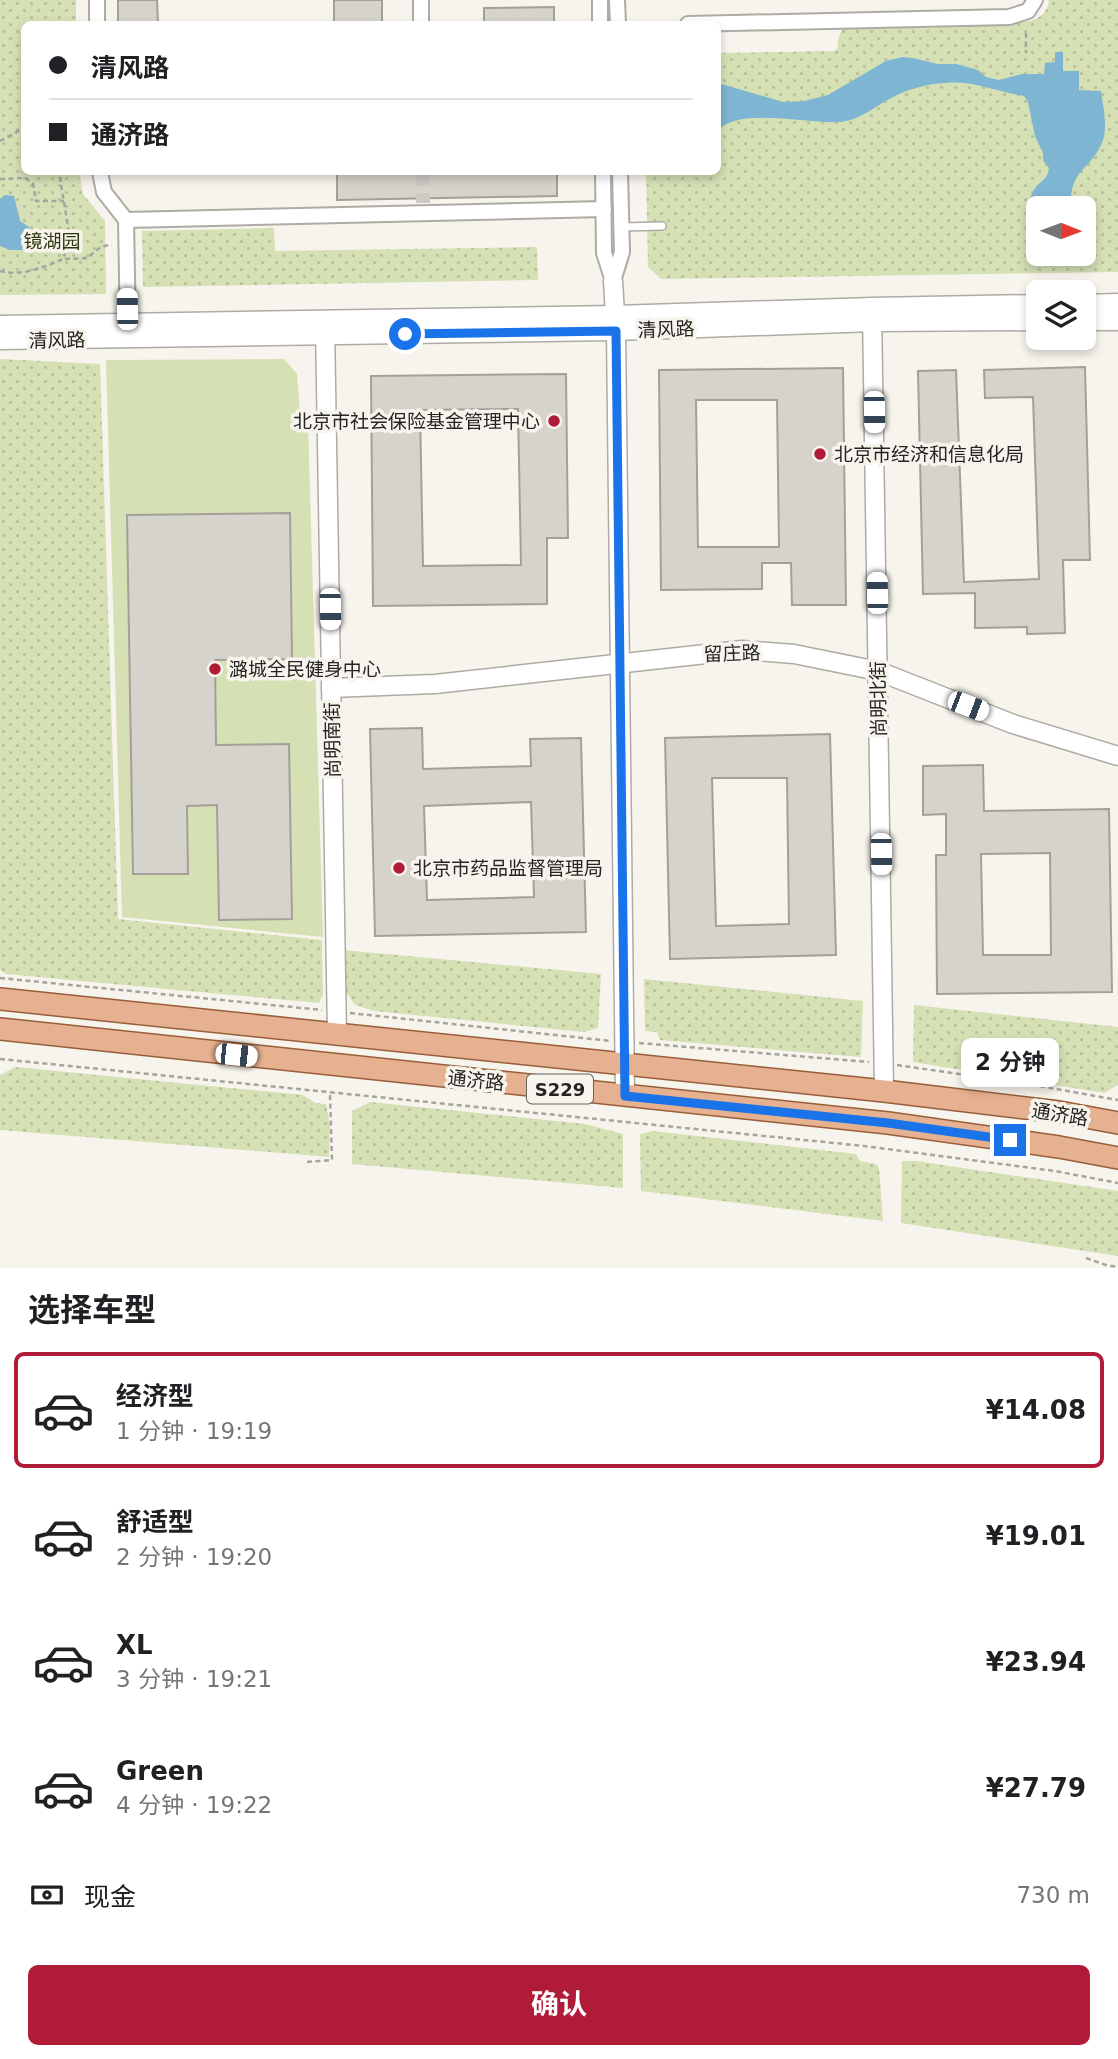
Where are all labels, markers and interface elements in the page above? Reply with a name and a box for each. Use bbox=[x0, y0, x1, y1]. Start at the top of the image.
text: 清风路 bbox=[91, 53, 169, 83]
text: 通济路 bbox=[91, 120, 169, 150]
north arrow bbox=[1026, 196, 1096, 266]
map controls bbox=[1026, 196, 1096, 350]
park label: 镜湖园 bbox=[23, 230, 81, 252]
button: layers bbox=[1026, 280, 1096, 350]
car bbox=[117, 288, 138, 330]
street label: 清风路 bbox=[637, 317, 695, 341]
route start bbox=[389, 318, 421, 350]
street label: 清风路 bbox=[28, 329, 86, 351]
car bbox=[864, 391, 885, 433]
place label: 北京市社会保险基金管理中心 bbox=[293, 410, 540, 432]
marker: 北京市社会保险基金管理中心 bbox=[546, 413, 562, 429]
place label: 北京市经济和信息化局 bbox=[834, 443, 1024, 465]
marker: 北京市经济和信息化局 bbox=[812, 446, 828, 462]
car bbox=[867, 572, 888, 614]
car bbox=[320, 588, 341, 630]
street label: 留庄路 bbox=[703, 641, 761, 665]
place label: 潞城全民健身中心 bbox=[229, 658, 381, 680]
marker: 潞城全民健身中心 bbox=[207, 661, 223, 677]
street label: 尚明北街 bbox=[866, 661, 890, 737]
car bbox=[945, 689, 992, 723]
street label: 尚明南街 bbox=[320, 702, 344, 778]
car bbox=[871, 833, 892, 875]
place label: 北京市药品监督管理局 bbox=[413, 857, 603, 879]
marker: 北京市药品监督管理局 bbox=[391, 860, 407, 876]
callout: 2 分钟 bbox=[961, 1038, 1059, 1088]
car bbox=[215, 1042, 258, 1068]
text: 2 分钟 bbox=[975, 1049, 1045, 1075]
street label: 通济路 bbox=[446, 1066, 506, 1094]
road number: S229 bbox=[527, 1074, 593, 1104]
street label: 通济路 bbox=[1030, 1099, 1090, 1129]
route end bbox=[994, 1124, 1026, 1156]
text: 选择车型 bbox=[28, 1291, 156, 1329]
icon: car bbox=[32, 1379, 95, 1442]
text: 经济型 bbox=[116, 1381, 194, 1411]
text: ¥14.08 bbox=[986, 1395, 1086, 1425]
text: 1 分钟 · 19:19 bbox=[116, 1418, 272, 1444]
icon: car bbox=[32, 1505, 95, 1568]
text: 舒适型 bbox=[116, 1507, 194, 1537]
text: ¥19.01 bbox=[986, 1521, 1086, 1551]
text: 2 分钟 · 19:20 bbox=[116, 1544, 272, 1570]
text: XL bbox=[116, 1630, 153, 1660]
icon: car bbox=[32, 1631, 95, 1694]
text: ¥23.94 bbox=[986, 1647, 1086, 1677]
text: 3 分钟 · 19:21 bbox=[116, 1666, 272, 1692]
text: Green bbox=[116, 1756, 204, 1786]
icon: car bbox=[32, 1757, 95, 1820]
text: ¥27.79 bbox=[986, 1773, 1086, 1803]
text: 4 分钟 · 19:22 bbox=[116, 1792, 272, 1818]
icon: cash bbox=[28, 1876, 66, 1914]
text: 现金 bbox=[84, 1882, 136, 1912]
text: 730 m bbox=[1016, 1882, 1090, 1908]
button: 确认 bbox=[28, 1965, 1090, 2045]

